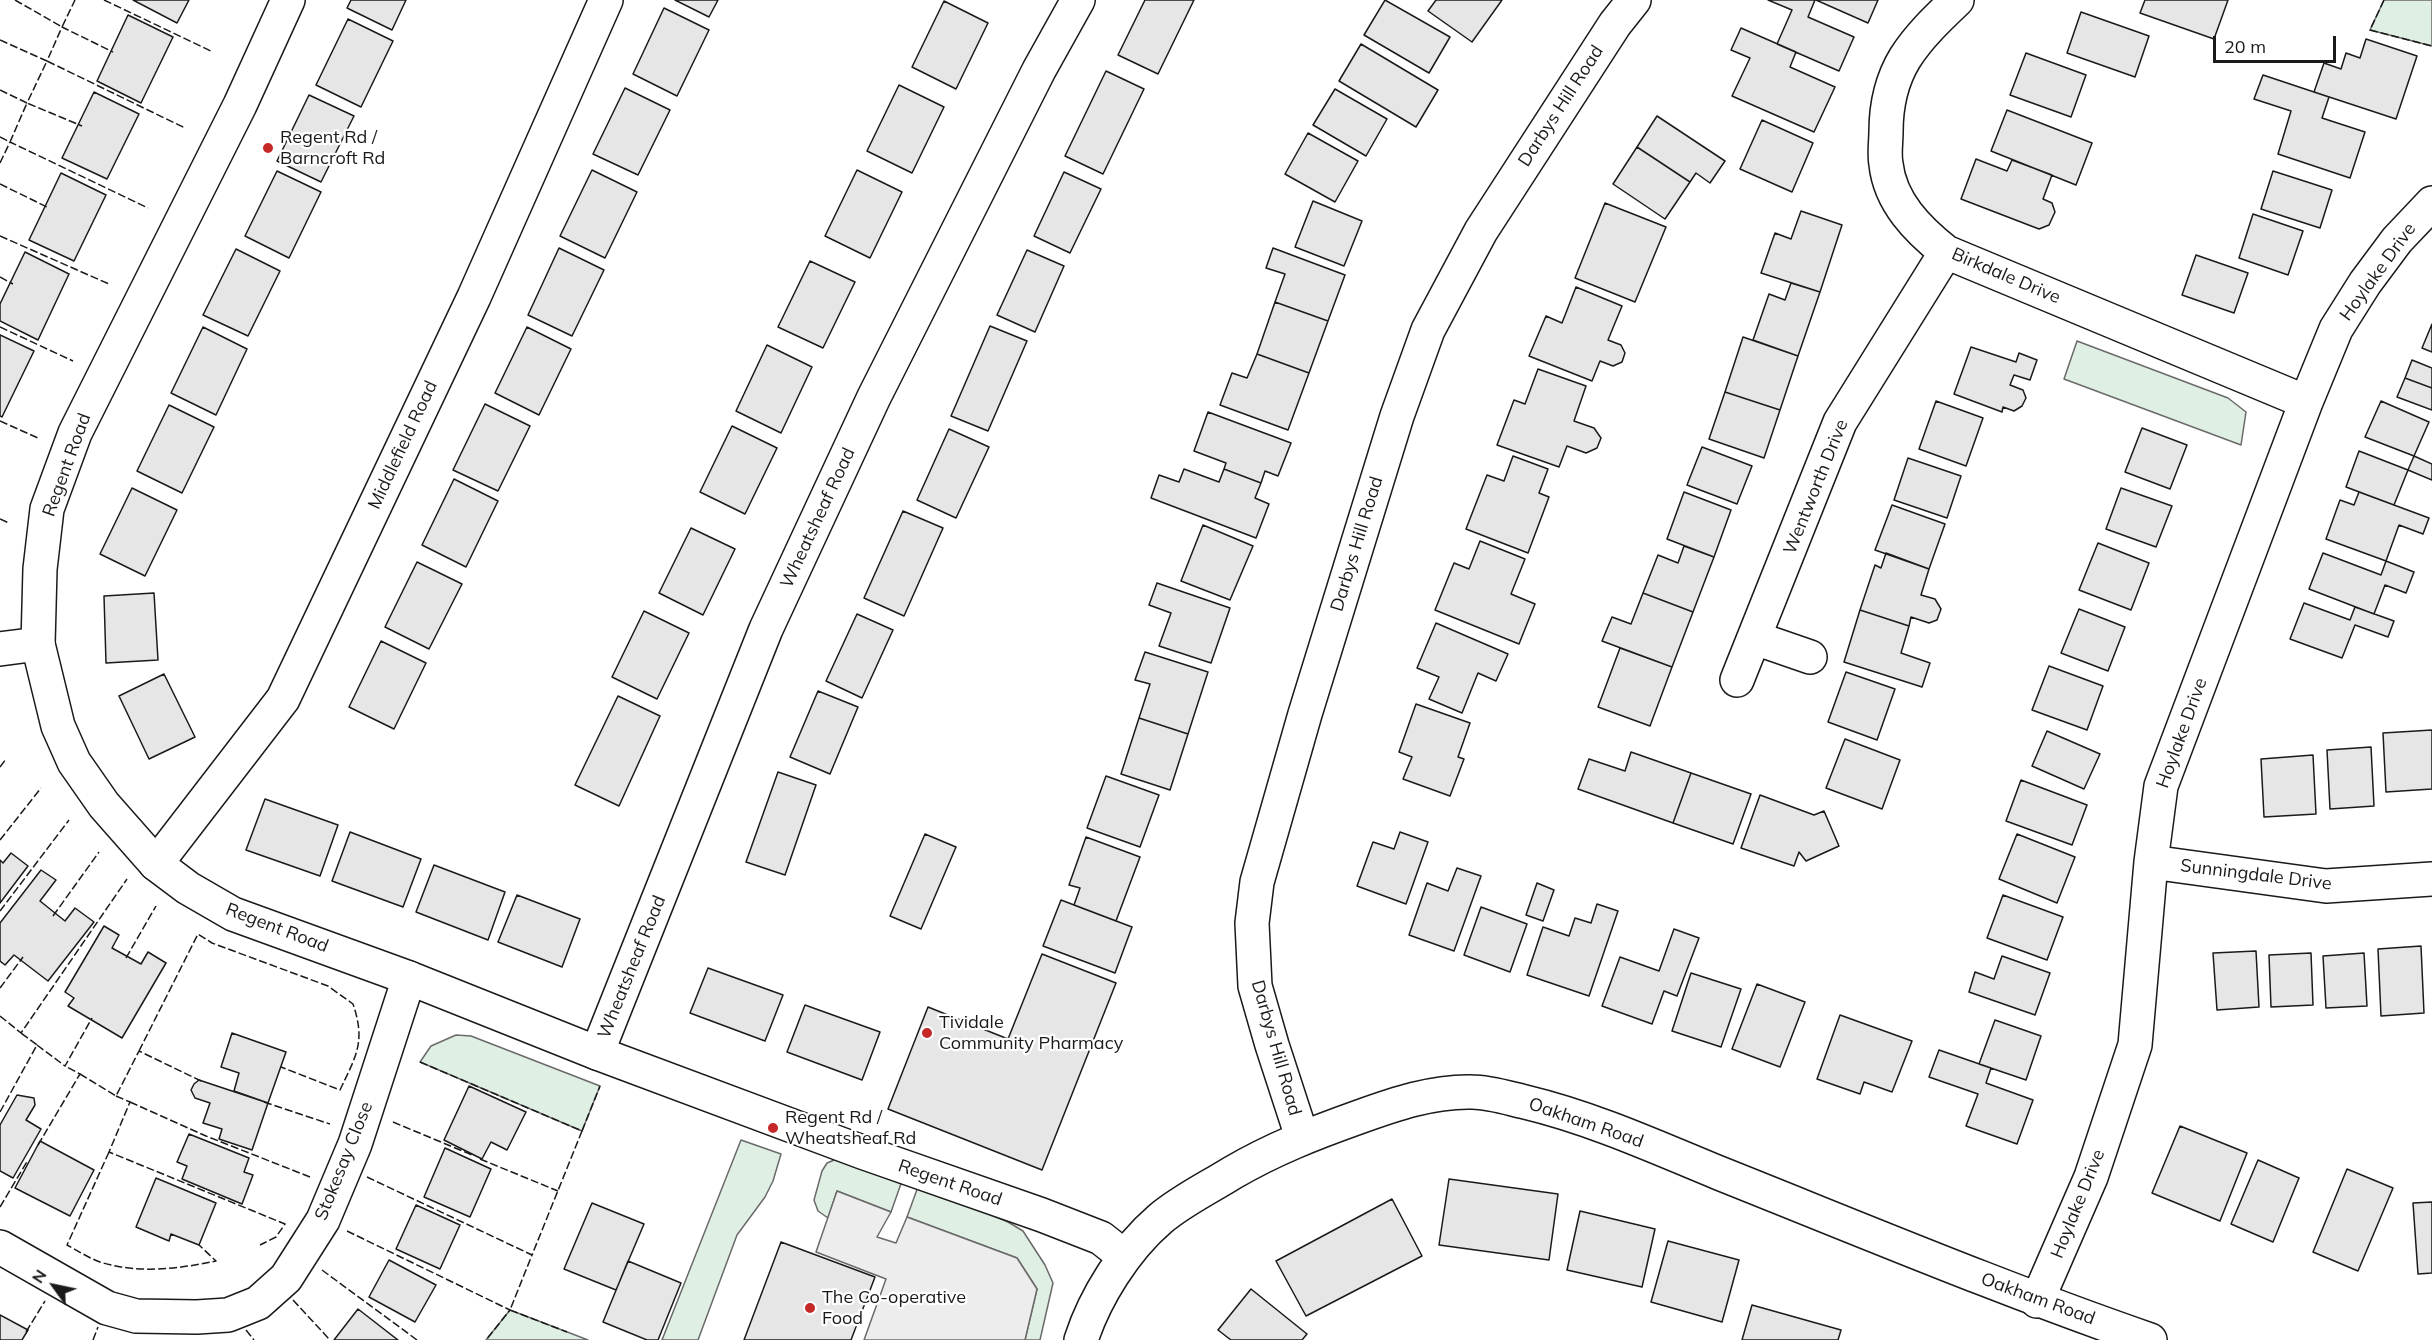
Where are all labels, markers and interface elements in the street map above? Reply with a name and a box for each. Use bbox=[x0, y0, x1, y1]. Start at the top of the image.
scale bar bbox=[2216, 24, 2339, 62]
text: 20 m bbox=[2224, 35, 2266, 58]
street label: Darbys Hill Road bbox=[1514, 41, 1608, 171]
place label: Regent Rd / Barncroft Rd bbox=[280, 127, 385, 170]
marker: Regent Rd / Barncroft Rd bbox=[261, 141, 275, 155]
street label: Hoylake Drive bbox=[2335, 219, 2421, 325]
street label: Birkdale Drive bbox=[1948, 243, 2064, 309]
street label: Middlefield Road bbox=[364, 377, 442, 513]
street label: Regent Road bbox=[38, 410, 96, 520]
street label: Wentworth Drive bbox=[1779, 416, 1853, 558]
street label: Wheatsheaf Road bbox=[776, 444, 860, 592]
street label: Darbys Hill Road bbox=[1326, 474, 1388, 614]
street label: Hoylake Drive bbox=[2152, 675, 2212, 791]
street label: Sunningdale Drive bbox=[2179, 855, 2333, 895]
street label: Wheatsheaf Road bbox=[593, 892, 671, 1042]
street label: Regent Road bbox=[223, 899, 331, 957]
street label: Darbys Hill Road bbox=[1246, 978, 1306, 1118]
place label: Tividale Community Pharmacy bbox=[939, 1012, 1123, 1054]
marker: Tividale Community Pharmacy bbox=[920, 1026, 934, 1040]
street label: Oakham Road bbox=[1526, 1093, 1646, 1153]
street label: Stokesay Close bbox=[310, 1099, 378, 1223]
place label: Regent Rd / Wheatsheaf Rd bbox=[785, 1107, 916, 1150]
marker: Regent Rd / Wheatsheaf Rd bbox=[766, 1121, 780, 1135]
street label: Hoylake Drive bbox=[2046, 1146, 2110, 1262]
street label: Regent Road bbox=[895, 1155, 1005, 1211]
north arrow bbox=[24, 1256, 84, 1316]
text: N bbox=[27, 1266, 51, 1287]
street label: Oakham Road bbox=[1978, 1268, 2098, 1330]
place label: The Co-operative Food bbox=[822, 1287, 966, 1330]
marker: The Co-operative Food bbox=[803, 1301, 817, 1315]

